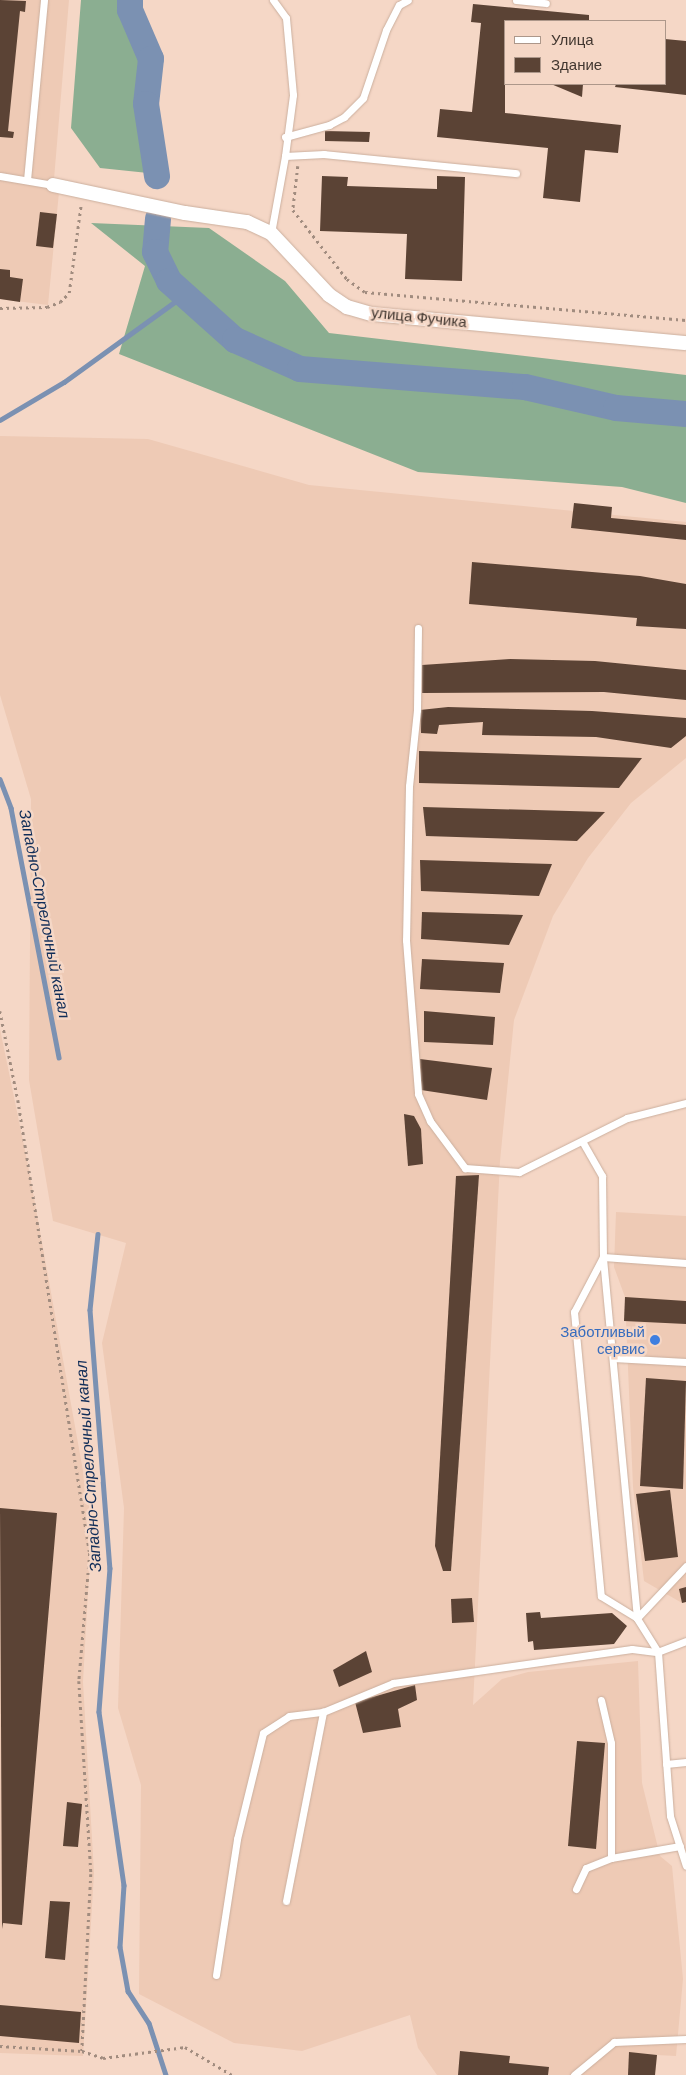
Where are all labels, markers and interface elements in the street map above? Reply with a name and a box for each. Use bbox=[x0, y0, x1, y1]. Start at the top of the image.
legend bbox=[503, 20, 666, 85]
text: Улица bbox=[551, 31, 594, 48]
text: Здание bbox=[551, 56, 602, 73]
street label: улица Фучика bbox=[370, 303, 468, 331]
water label: Западно-Стрелочный канал bbox=[14, 808, 74, 1020]
place label: Заботливый сервис bbox=[560, 1322, 645, 1357]
marker: Заботливый сервис bbox=[649, 1334, 661, 1346]
water label: Западно-Стрелочный канал bbox=[72, 1359, 106, 1573]

